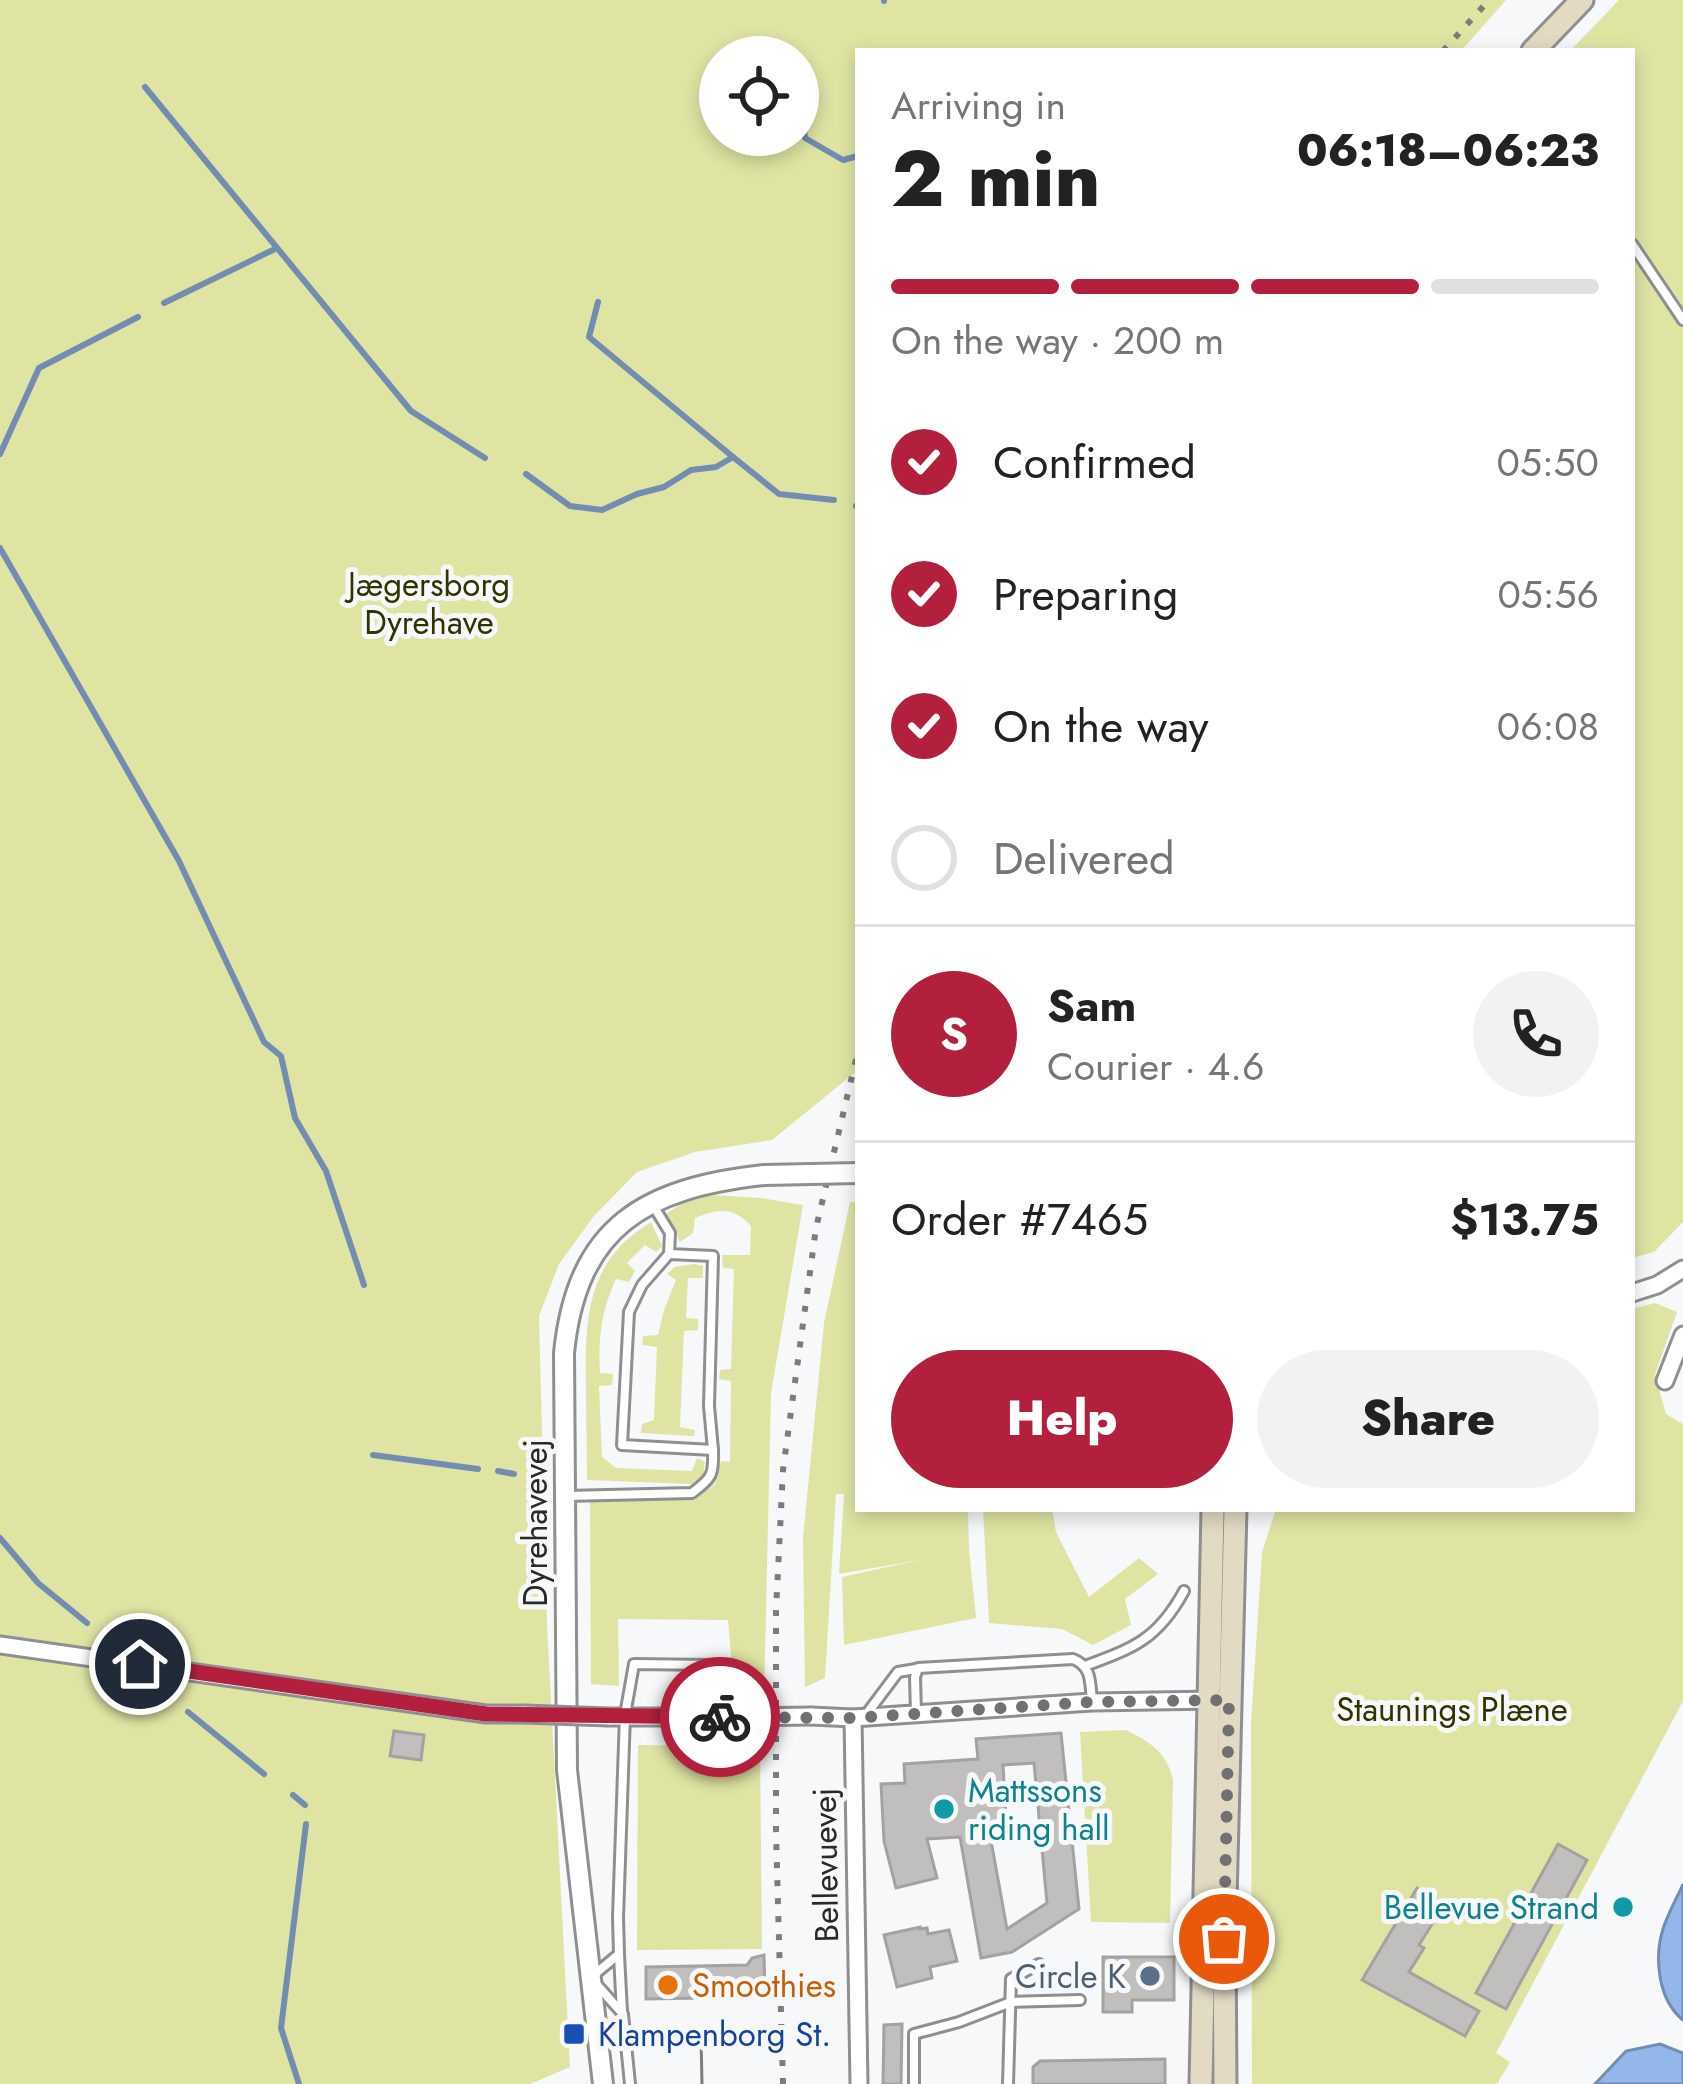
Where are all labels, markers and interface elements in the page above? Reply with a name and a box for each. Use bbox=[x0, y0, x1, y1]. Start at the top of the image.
map controls bbox=[699, 36, 819, 156]
button: locate bbox=[699, 36, 819, 156]
text: Arriving in bbox=[891, 77, 1066, 134]
text: 06:18–06:23 bbox=[1297, 118, 1599, 183]
text: 2 min bbox=[891, 123, 1100, 235]
text: On the way · 200 m bbox=[891, 312, 1224, 369]
icon: check bbox=[891, 429, 957, 495]
text: Confirmed bbox=[993, 430, 1196, 495]
text: 05:50 bbox=[1497, 434, 1599, 491]
park label: Jægersborg Dyrehave bbox=[344, 561, 510, 646]
icon: check bbox=[891, 561, 957, 627]
text: Preparing bbox=[993, 562, 1178, 627]
text: 05:56 bbox=[1497, 566, 1599, 623]
icon: check bbox=[891, 693, 957, 759]
text: On the way bbox=[993, 694, 1209, 759]
text: 06:08 bbox=[1497, 698, 1599, 755]
text: Delivered bbox=[993, 826, 1175, 891]
button: phone bbox=[1473, 971, 1599, 1097]
text: Sam bbox=[1047, 973, 1136, 1038]
text: S bbox=[940, 1001, 968, 1066]
text: Courier · 4.6 bbox=[1047, 1038, 1264, 1095]
text: Order #7465 bbox=[891, 1187, 1148, 1252]
text: $13.75 bbox=[1450, 1187, 1599, 1252]
button: Help bbox=[891, 1350, 1233, 1488]
button: Share bbox=[1257, 1350, 1599, 1488]
street label: Dyrehavevej bbox=[512, 1439, 559, 1607]
pin bbox=[89, 1613, 191, 1715]
icon: home bbox=[107, 1631, 173, 1697]
courier bbox=[660, 1657, 780, 1777]
icon: bike bbox=[687, 1684, 753, 1750]
park label: Staunings Plæne bbox=[1336, 1686, 1568, 1733]
place label: Mattssons riding hall bbox=[968, 1767, 1110, 1852]
street label: Bellevuevej bbox=[801, 1787, 850, 1943]
marker: Mattssons riding hall bbox=[931, 1796, 957, 1822]
place label: Bellevue Strand bbox=[1384, 1884, 1599, 1931]
pin bbox=[1173, 1888, 1275, 1990]
marker: Bellevue Strand bbox=[1610, 1894, 1636, 1920]
icon: bag bbox=[1191, 1906, 1257, 1972]
place label: Circle K bbox=[1015, 1953, 1126, 2000]
place label: Smoothies bbox=[692, 1962, 836, 2009]
marker: Circle K bbox=[1137, 1963, 1163, 1989]
marker: Smoothies bbox=[655, 1972, 681, 1998]
place label: Klampenborg St. bbox=[598, 2011, 831, 2058]
marker: Klampenborg St. bbox=[561, 2021, 587, 2047]

